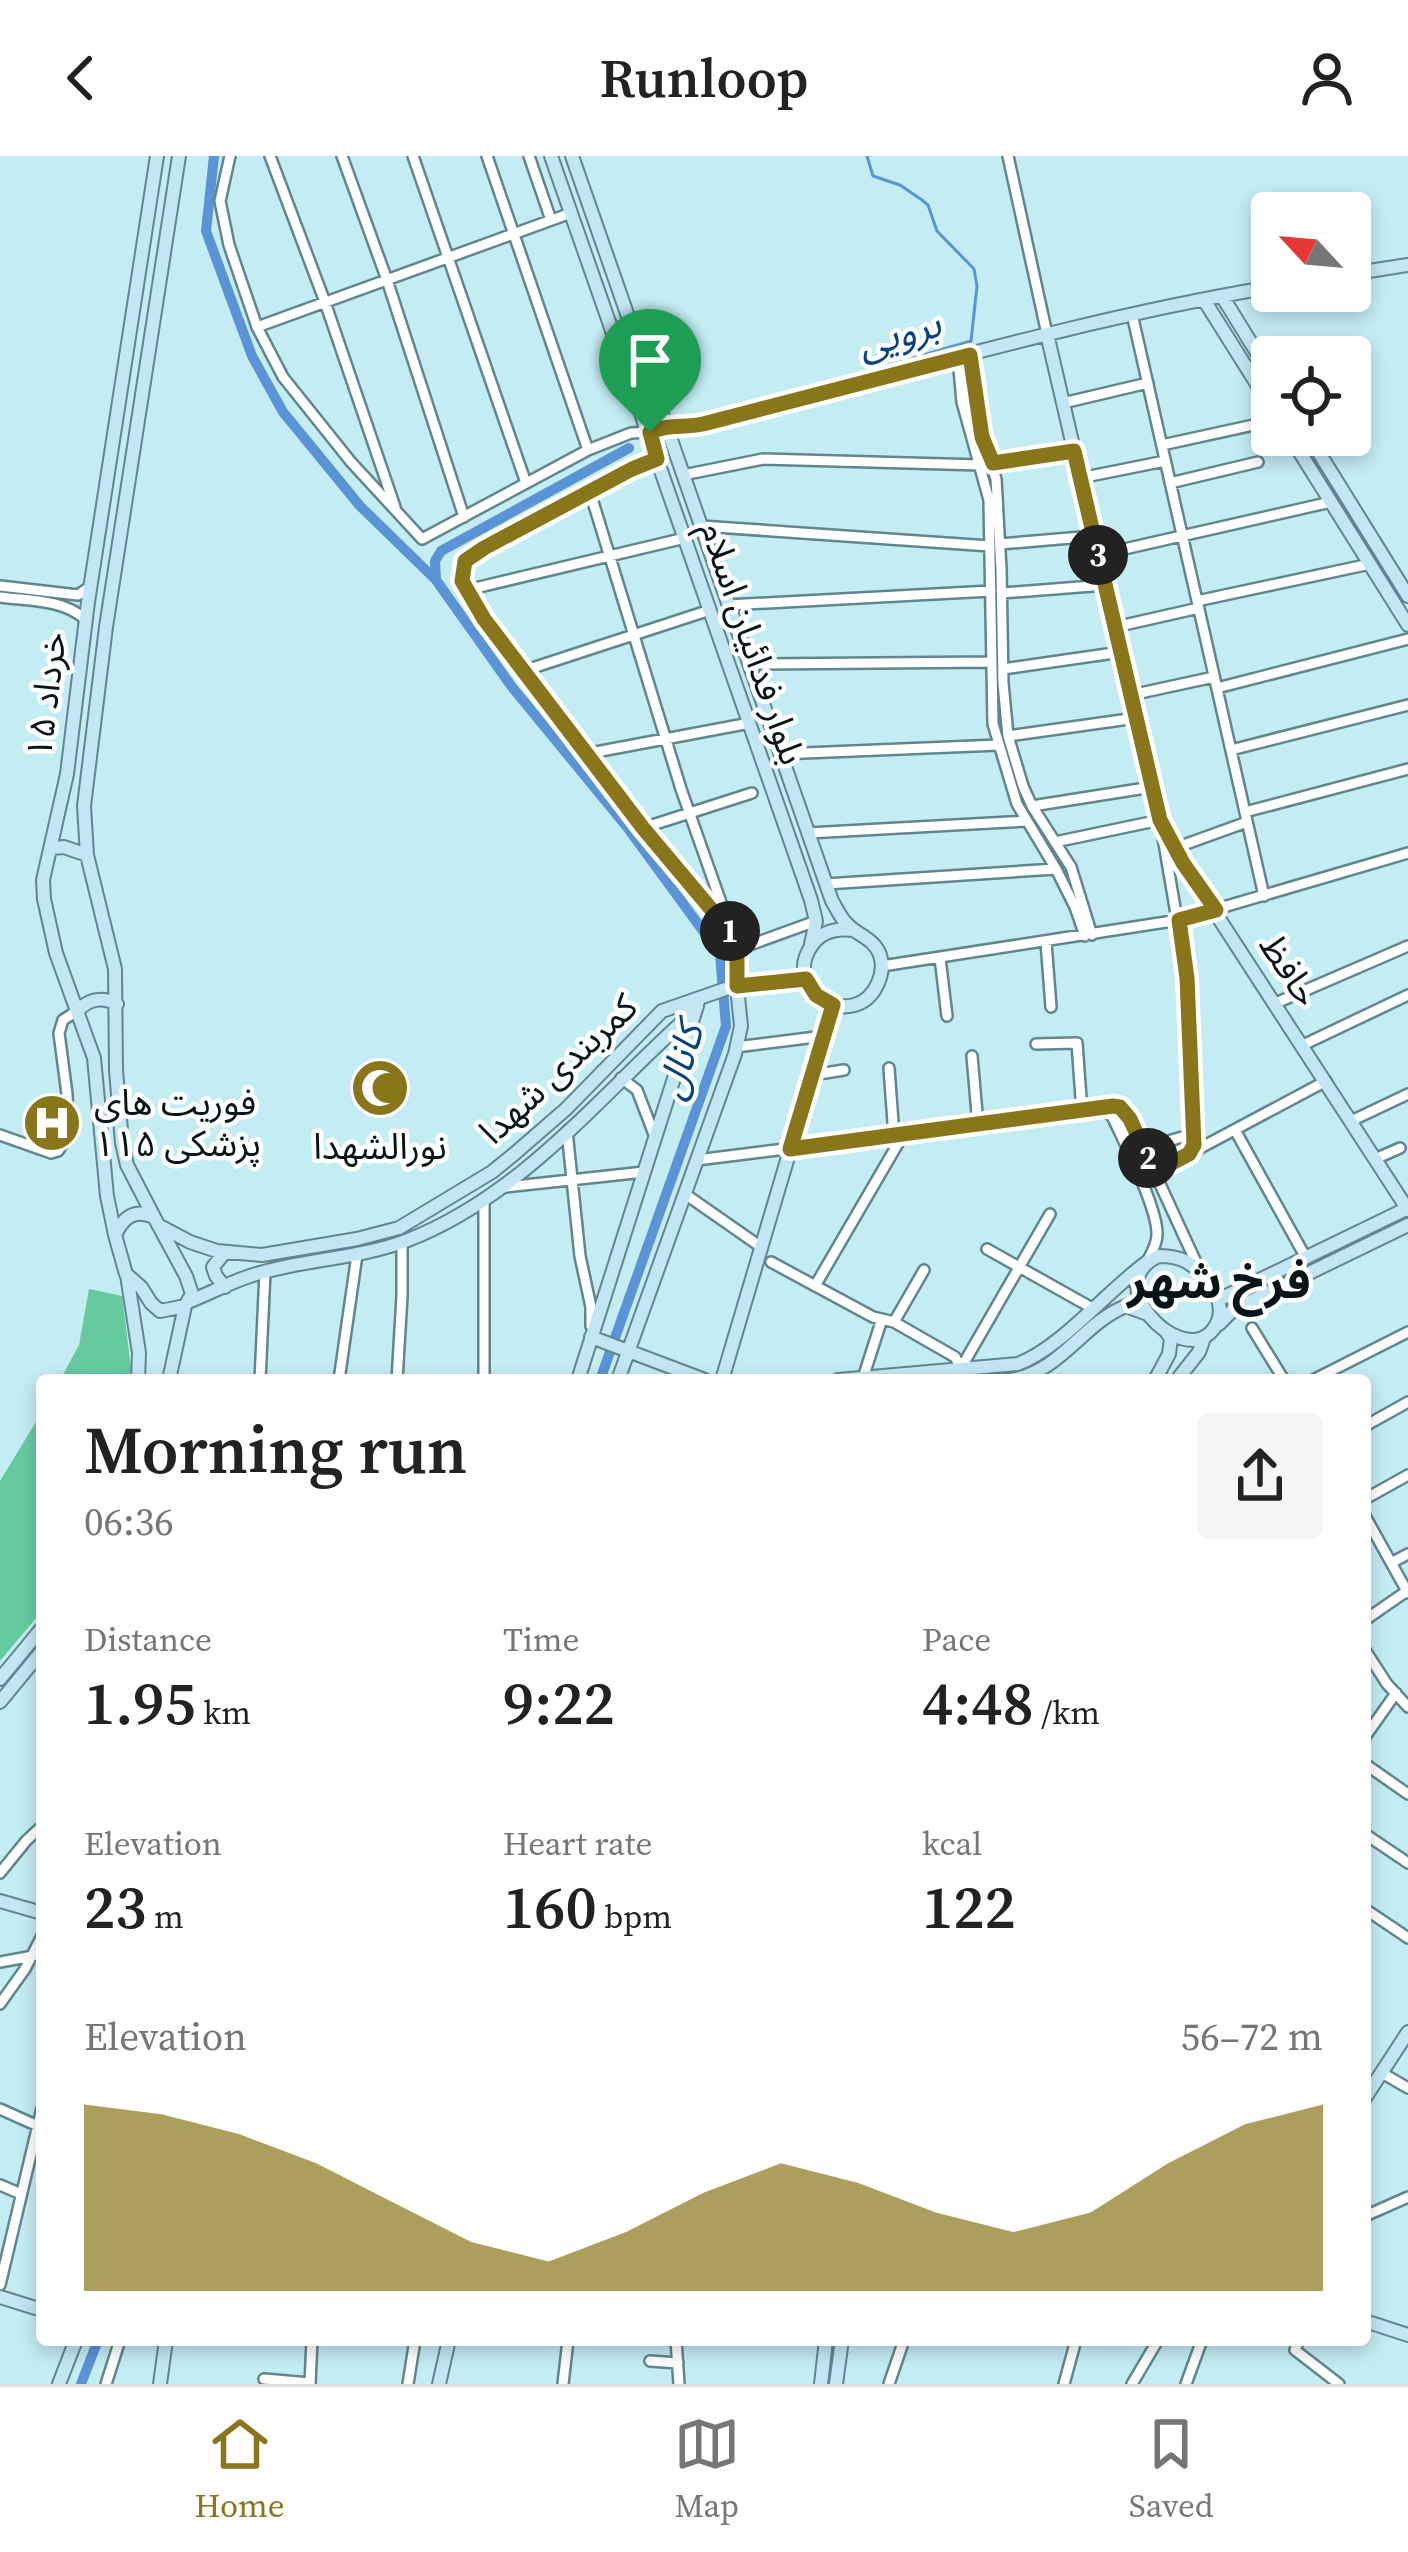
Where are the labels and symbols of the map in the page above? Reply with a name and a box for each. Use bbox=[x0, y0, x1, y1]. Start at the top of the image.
north arrow bbox=[1251, 192, 1371, 312]
water label: برویی bbox=[851, 297, 947, 371]
pin bbox=[599, 309, 701, 432]
street label: بلوار فدائیان اسلام bbox=[686, 515, 817, 772]
pin: 3 bbox=[1068, 525, 1128, 585]
street label: ۱۵ خرداد bbox=[14, 629, 78, 761]
pin: 1 bbox=[700, 901, 760, 961]
street label: حافظ bbox=[1248, 924, 1332, 1016]
street label: کمربندی شهدا bbox=[468, 982, 649, 1155]
water label: کانال bbox=[643, 1010, 719, 1105]
mosque icon: نورالشهدا bbox=[349, 1057, 411, 1119]
place label: فوریت های پزشکی ۱۱۵ bbox=[94, 1078, 261, 1168]
hospital icon: فوریت های پزشکی ۱۱۵ bbox=[21, 1092, 83, 1154]
place label: نورالشهدا bbox=[313, 1122, 447, 1171]
pin: 2 bbox=[1118, 1128, 1178, 1188]
district label: فرخ شهر bbox=[1125, 1248, 1311, 1317]

